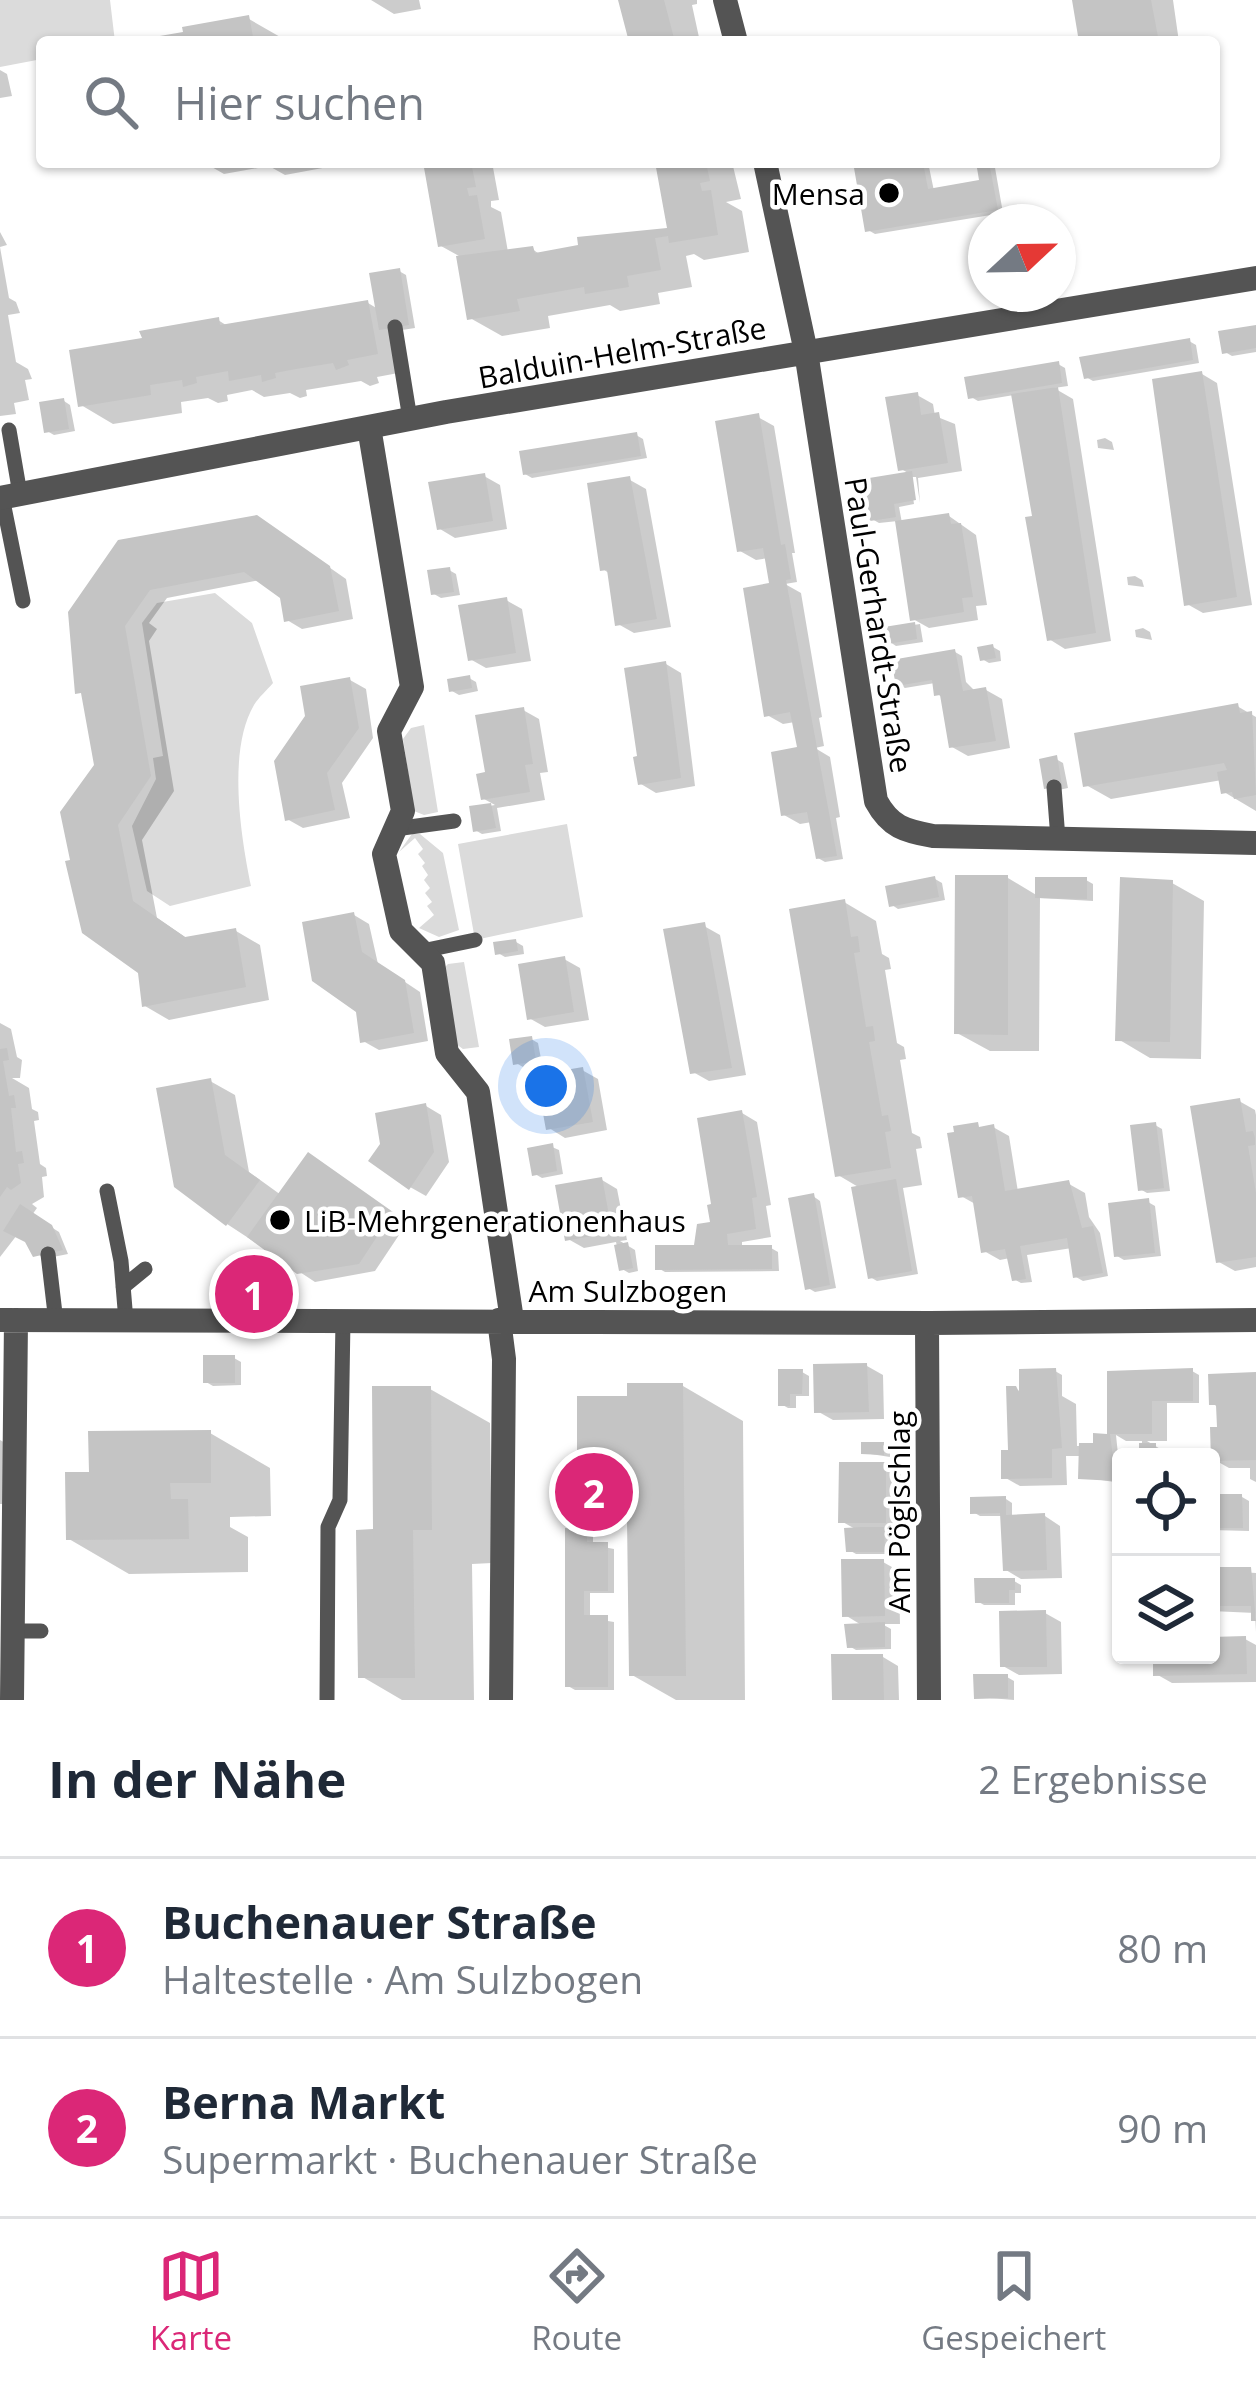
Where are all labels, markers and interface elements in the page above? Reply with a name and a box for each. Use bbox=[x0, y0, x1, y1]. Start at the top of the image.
search box bbox=[36, 36, 1220, 168]
icon: search bbox=[78, 69, 144, 135]
text: Hier suchen bbox=[174, 72, 425, 133]
place label: Mensa bbox=[772, 173, 865, 214]
marker: Mensa bbox=[876, 180, 902, 206]
north arrow bbox=[968, 204, 1076, 312]
street label: Balduin-Helm-Straße bbox=[475, 306, 769, 398]
street label: Paul-Gerhardt-Straße bbox=[835, 474, 923, 776]
your location bbox=[516, 1056, 576, 1116]
place label: LiB-Mehrgenerationenhaus bbox=[304, 1200, 686, 1241]
marker: LiB-Mehrgenerationenhaus bbox=[267, 1207, 293, 1233]
pin: 1 bbox=[215, 1249, 293, 1339]
street label: Am Sulzbogen bbox=[529, 1270, 727, 1311]
street label: Am Pöglschlag bbox=[878, 1411, 919, 1613]
pin: 2 bbox=[555, 1447, 633, 1537]
map controls bbox=[1112, 1448, 1220, 1664]
button: locate bbox=[1112, 1448, 1220, 1556]
button: layers bbox=[1112, 1556, 1220, 1664]
text: In der Nähe bbox=[48, 1743, 346, 1813]
text: 2 Ergebnisse bbox=[978, 1752, 1208, 1805]
text: Buchenauer Straße bbox=[162, 1891, 597, 1952]
text: 1 bbox=[76, 1921, 98, 1974]
text: 80 m bbox=[1117, 1921, 1208, 1974]
text: Haltestelle · Am Sulzbogen bbox=[162, 1952, 643, 2005]
text: Berna Markt bbox=[162, 2071, 445, 2132]
text: 2 bbox=[76, 2101, 98, 2154]
text: 90 m bbox=[1117, 2101, 1208, 2154]
text: Supermarkt · Buchenauer Straße bbox=[162, 2132, 758, 2185]
tab: Karte bbox=[150, 2243, 232, 2360]
tab: Route bbox=[531, 2243, 622, 2360]
tab: Gespeichert bbox=[921, 2243, 1106, 2360]

